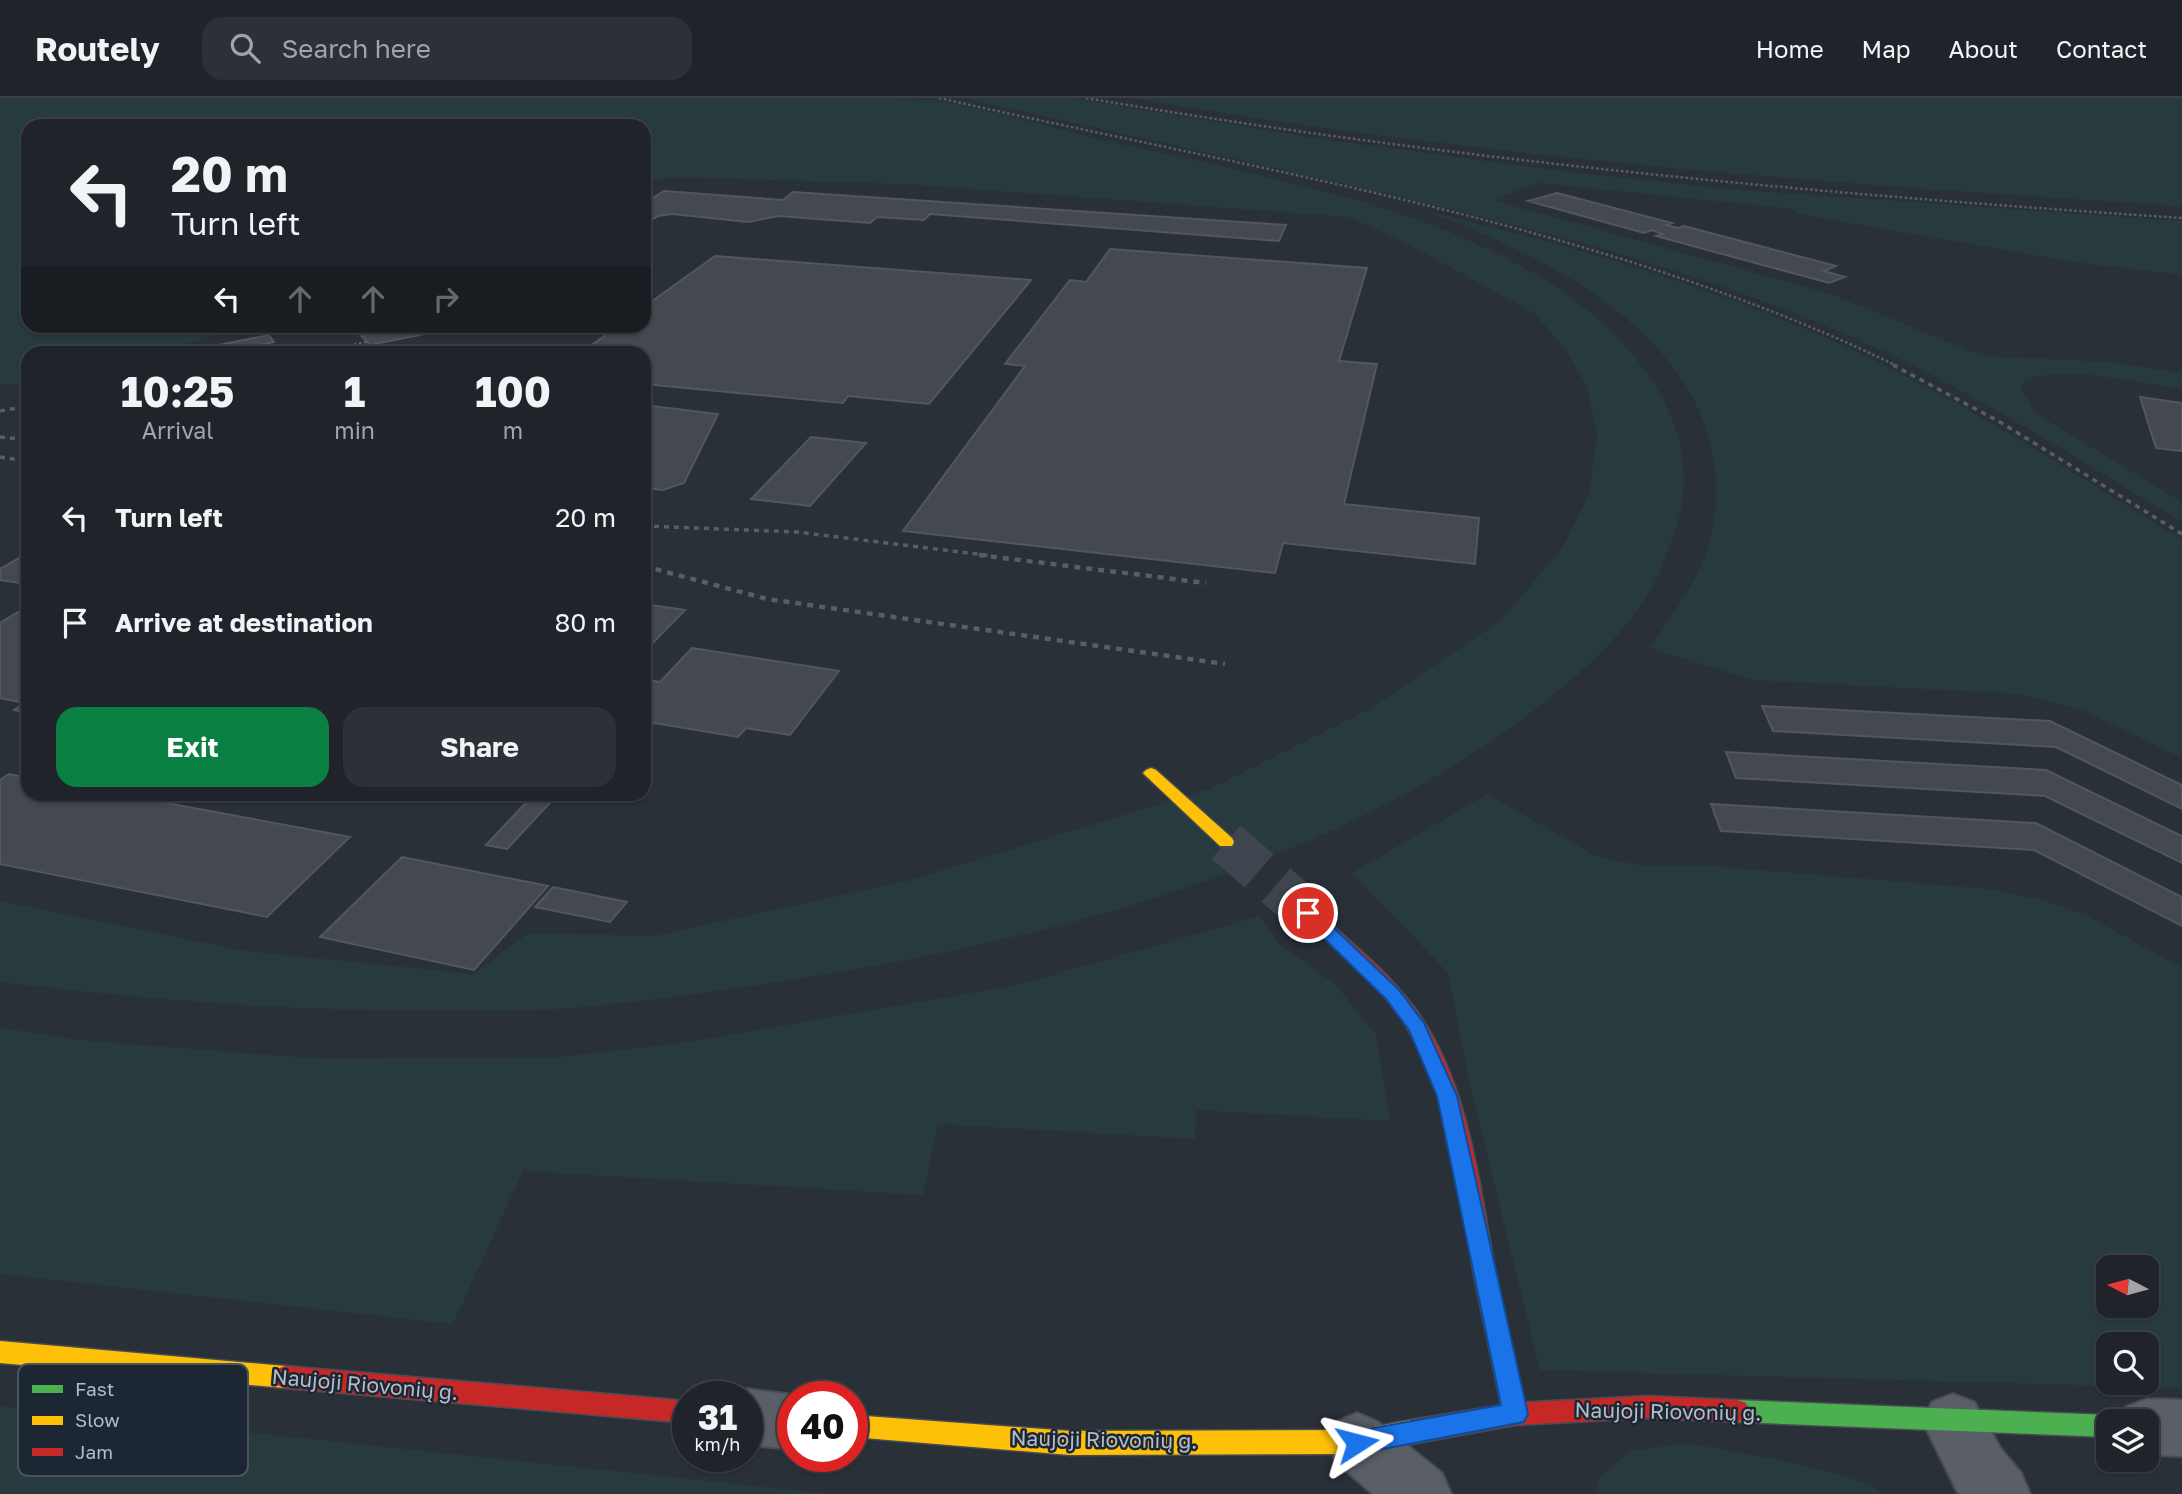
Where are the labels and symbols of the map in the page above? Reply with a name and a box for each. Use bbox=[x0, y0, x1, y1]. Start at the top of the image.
pin bbox=[1278, 883, 1338, 943]
north arrow bbox=[2096, 1255, 2160, 1318]
street label: Naujoji Riovonių g. bbox=[271, 1363, 459, 1405]
legend bbox=[18, 1364, 248, 1476]
text: Fast bbox=[75, 1377, 114, 1400]
speed limit sign: 40 bbox=[777, 1381, 868, 1472]
street label: Naujoji Riovonių g. bbox=[1574, 1396, 1762, 1426]
position arrow bbox=[1320, 1406, 1394, 1480]
text: Slow bbox=[75, 1408, 120, 1431]
street label: Naujoji Riovonių g. bbox=[1010, 1424, 1198, 1454]
text: Jam bbox=[75, 1440, 113, 1463]

